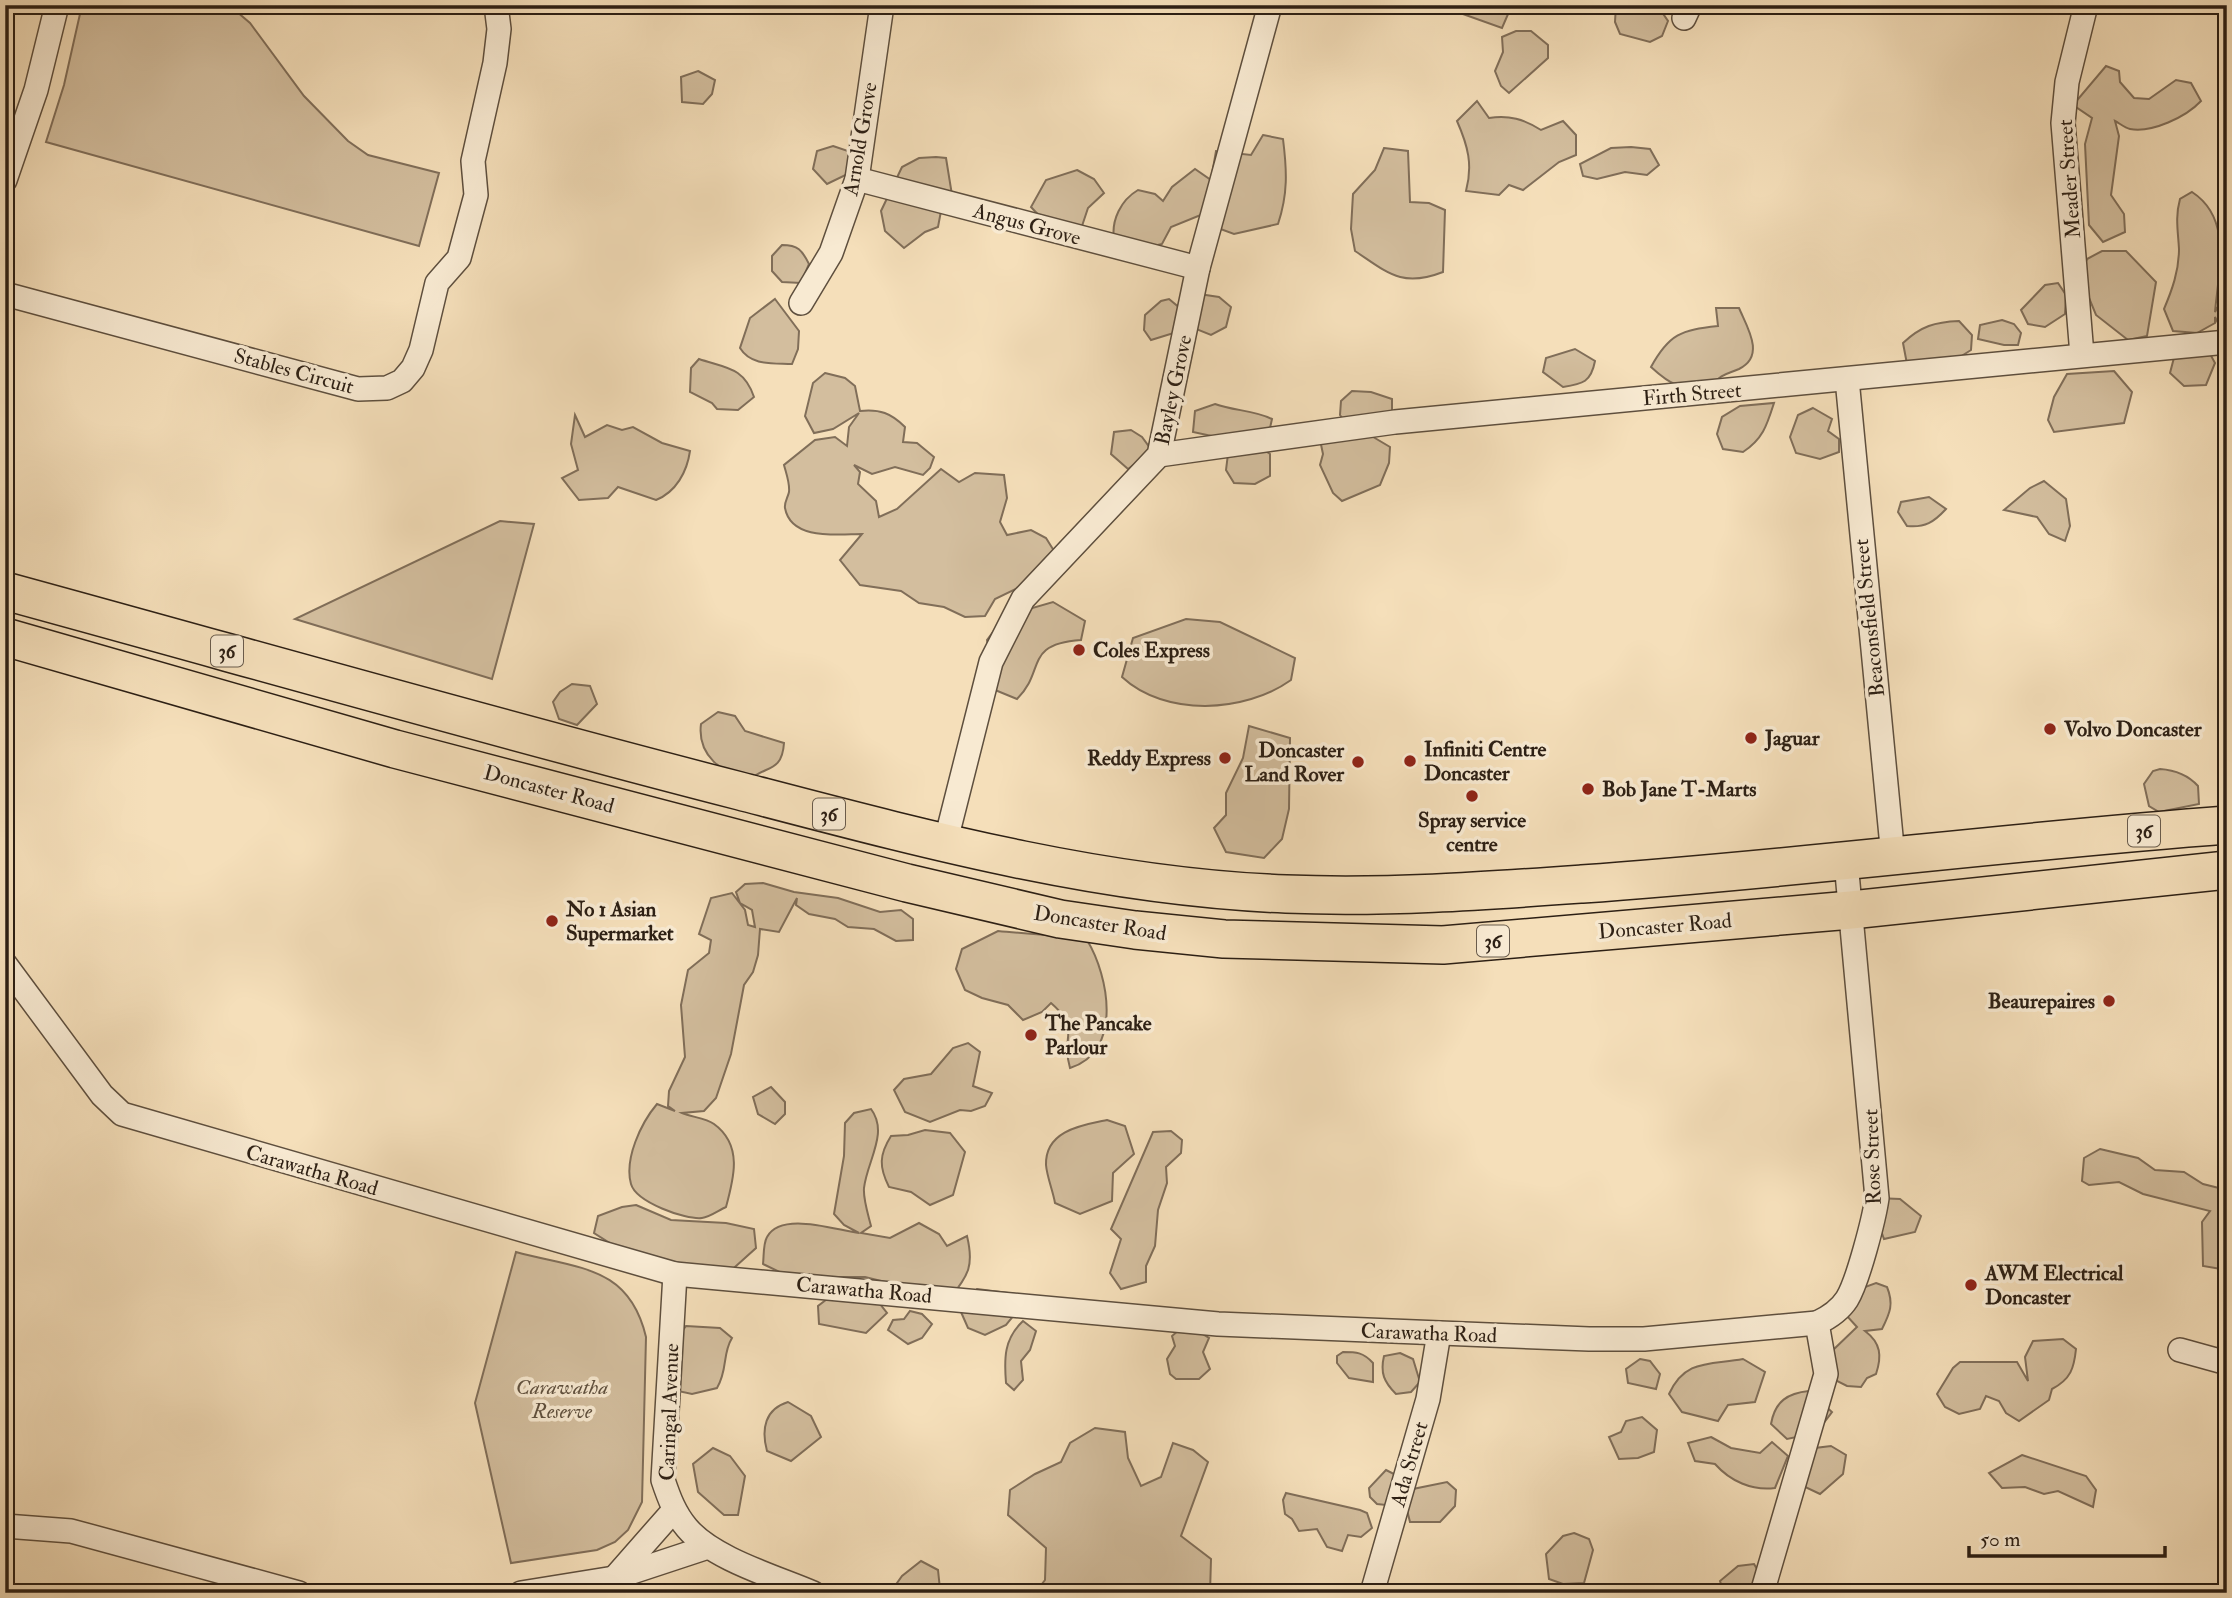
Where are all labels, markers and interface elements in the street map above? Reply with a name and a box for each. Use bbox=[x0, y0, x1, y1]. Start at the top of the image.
street label: Arnold Grove bbox=[837, 80, 884, 199]
street label: Meader Street bbox=[2052, 118, 2087, 239]
street label: Angus Grove bbox=[969, 197, 1084, 252]
street label: Bayley Grove bbox=[1149, 332, 1198, 448]
street label: Stables Circuit bbox=[231, 343, 357, 401]
street label: Firth Street bbox=[1641, 377, 1743, 412]
street label: Beaconsfield Street bbox=[1848, 537, 1891, 698]
road number: 36 bbox=[211, 636, 243, 666]
place label: Coles Express bbox=[1093, 637, 1210, 664]
marker: Coles Express bbox=[1071, 642, 1087, 658]
place label: Volvo Doncaster bbox=[2063, 716, 2203, 743]
marker: Volvo Doncaster bbox=[2042, 721, 2058, 737]
place label: Jaguar bbox=[1764, 725, 1821, 752]
marker: Jaguar bbox=[1743, 730, 1759, 746]
place label: Infiniti Centre Doncaster bbox=[1424, 736, 1546, 787]
place label: Doncaster Land Rover bbox=[1244, 737, 1345, 788]
place label: Reddy Express bbox=[1087, 745, 1211, 772]
marker: Reddy Express bbox=[1217, 750, 1233, 766]
marker: Infiniti Centre Doncaster bbox=[1402, 753, 1418, 769]
marker: Doncaster Land Rover bbox=[1350, 754, 1366, 770]
street label: Doncaster Road bbox=[481, 759, 618, 820]
place label: Bob Jane T-Marts bbox=[1602, 776, 1756, 803]
marker: Bob Jane T-Marts bbox=[1580, 781, 1596, 797]
marker: Spray service centre bbox=[1464, 788, 1480, 804]
road number: 36 bbox=[813, 799, 845, 830]
place label: Spray service centre bbox=[1418, 807, 1526, 858]
road number: 36 bbox=[2128, 816, 2160, 846]
place label: No 1 Asian Supermarket bbox=[565, 896, 674, 947]
street label: Doncaster Road bbox=[1032, 900, 1169, 947]
street label: Doncaster Road bbox=[1597, 907, 1734, 946]
marker: No 1 Asian Supermarket bbox=[544, 913, 560, 929]
road number: 36 bbox=[1477, 925, 1509, 956]
place label: Beaurepaires bbox=[1988, 988, 2095, 1015]
marker: Beaurepaires bbox=[2101, 993, 2117, 1009]
place label: The Pancake Parlour bbox=[1044, 1010, 1152, 1061]
marker: The Pancake Parlour bbox=[1023, 1027, 1039, 1043]
street label: Rose Street bbox=[1857, 1108, 1888, 1205]
street label: Carawatha Road bbox=[243, 1139, 382, 1202]
place label: AWM Electrical Doncaster bbox=[1984, 1260, 2124, 1311]
street label: Carawatha Road bbox=[795, 1271, 934, 1310]
marker: AWM Electrical Doncaster bbox=[1963, 1277, 1979, 1293]
street label: Carawatha Road bbox=[1360, 1318, 1498, 1349]
street label: Caringal Avenue bbox=[654, 1343, 685, 1481]
park label: Carawatha Reserve bbox=[516, 1374, 608, 1425]
street label: Ada Street bbox=[1384, 1418, 1435, 1511]
scale bar bbox=[1969, 1514, 2166, 1558]
text: 50 m bbox=[1980, 1526, 2021, 1553]

